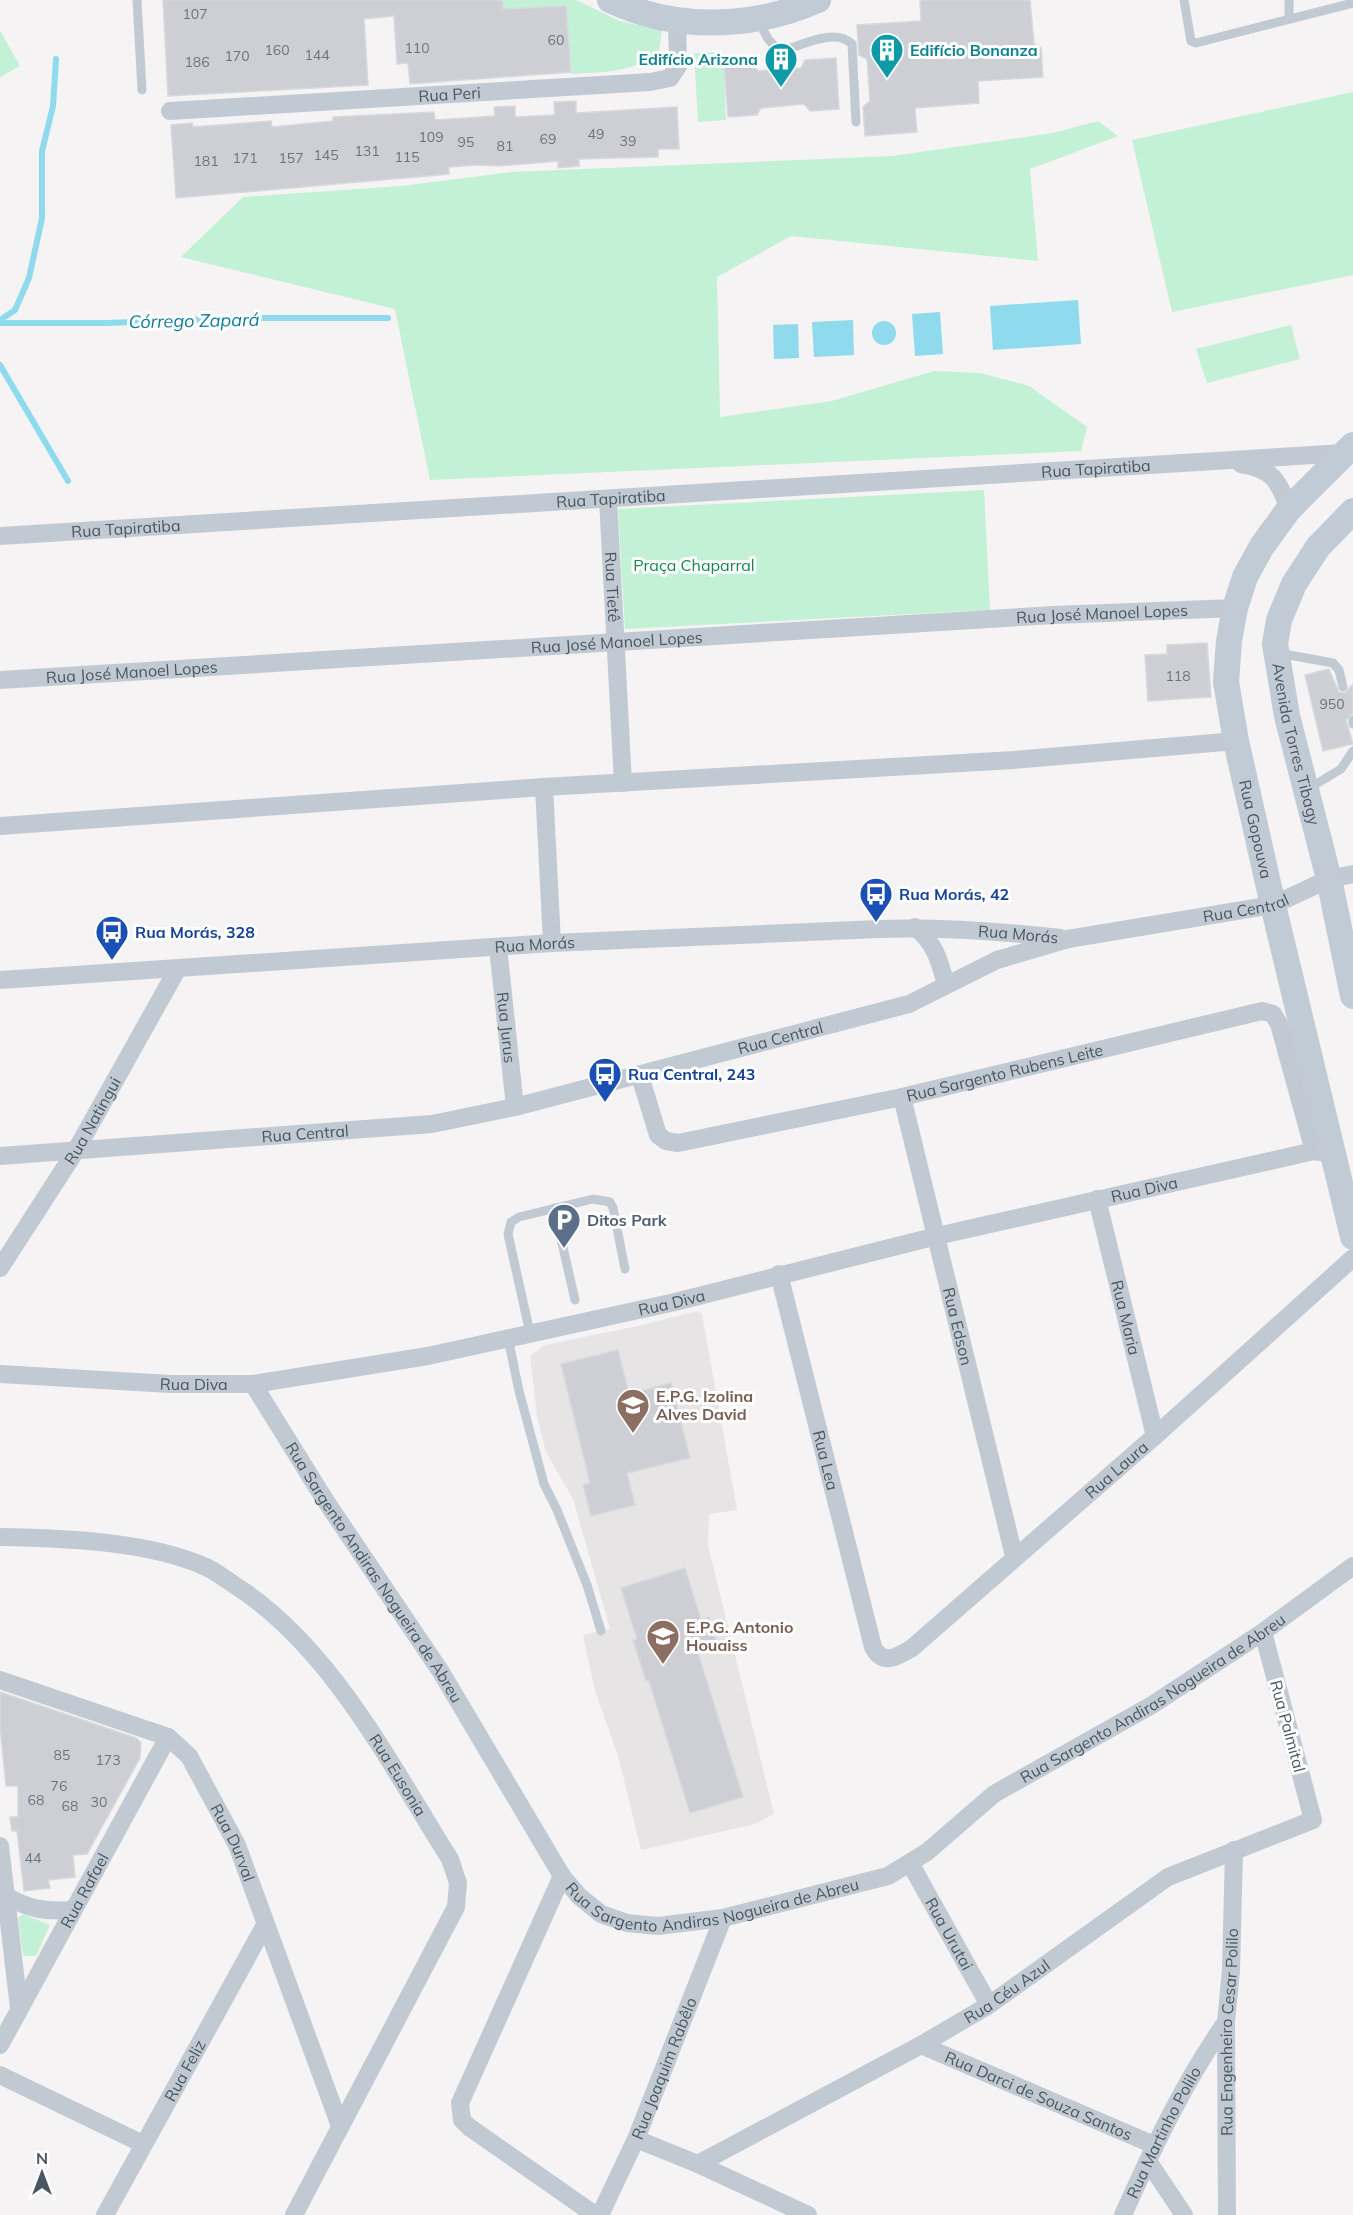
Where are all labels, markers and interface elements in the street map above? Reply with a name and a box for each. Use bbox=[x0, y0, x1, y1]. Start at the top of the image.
house number: 107 bbox=[182, 5, 208, 23]
house number: 60 bbox=[548, 31, 564, 49]
building icon: Edifício Bonanza bbox=[869, 32, 905, 79]
house number: 110 bbox=[404, 39, 430, 57]
place label: Edifício Bonanza bbox=[910, 40, 1038, 60]
house number: 160 bbox=[264, 41, 290, 59]
building icon: Edifício Arizona bbox=[763, 41, 799, 88]
house number: 144 bbox=[304, 46, 330, 64]
house number: 170 bbox=[224, 47, 250, 65]
place label: Edifício Arizona bbox=[639, 49, 758, 69]
house number: 186 bbox=[184, 53, 210, 71]
street label: Rua Peri bbox=[418, 82, 481, 106]
house number: 49 bbox=[588, 125, 604, 143]
house number: 109 bbox=[418, 128, 444, 146]
house number: 69 bbox=[540, 130, 556, 148]
house number: 39 bbox=[620, 132, 636, 150]
house number: 95 bbox=[458, 133, 474, 151]
house number: 81 bbox=[497, 137, 513, 155]
house number: 131 bbox=[354, 142, 380, 160]
house number: 145 bbox=[313, 146, 339, 164]
house number: 115 bbox=[394, 148, 420, 166]
house number: 171 bbox=[232, 149, 258, 167]
house number: 157 bbox=[278, 149, 304, 167]
house number: 181 bbox=[193, 152, 219, 170]
water label: Córrego Zapará bbox=[128, 308, 260, 333]
street label: Rua Tapiratiba bbox=[1041, 455, 1151, 482]
street label: Rua Tapiratiba bbox=[556, 485, 666, 512]
street label: Rua Tapiratiba bbox=[70, 515, 181, 542]
street label: Rua Tietê bbox=[601, 551, 624, 623]
park label: Praça Chaparral bbox=[633, 555, 755, 575]
street label: Rua José Manoel Lopes bbox=[1015, 600, 1188, 627]
street label: Rua José Manoel Lopes bbox=[530, 627, 703, 657]
street label: Rua José Manoel Lopes bbox=[45, 657, 218, 687]
street label: Avenida Torres Tibagy bbox=[1268, 662, 1325, 828]
house number: 118 bbox=[1165, 667, 1191, 685]
house number: 950 bbox=[1319, 695, 1345, 713]
street label: Rua Gopouva bbox=[1235, 778, 1277, 880]
bus stop icon: Rua Morás, 42 bbox=[858, 876, 894, 923]
place label: Rua Morás, 42 bbox=[899, 884, 1009, 904]
street label: Rua Central bbox=[1201, 889, 1292, 926]
bus stop icon: Rua Morás, 328 bbox=[94, 914, 130, 961]
street label: Rua Morás bbox=[978, 921, 1059, 948]
place label: Rua Morás, 328 bbox=[135, 922, 255, 942]
street label: Rua Morás bbox=[494, 932, 575, 957]
street label: Rua Jurus bbox=[493, 991, 520, 1064]
street label: Rua Central bbox=[735, 1017, 825, 1058]
street label: Rua Sargento Rubens Leite bbox=[904, 1039, 1105, 1106]
bus stop icon: Rua Central, 243 bbox=[587, 1056, 623, 1103]
place label: Rua Central, 243 bbox=[628, 1064, 755, 1084]
street label: Rua Natingui bbox=[60, 1073, 125, 1168]
street label: Rua Central bbox=[261, 1120, 349, 1147]
street label: Rua Diva bbox=[1109, 1172, 1180, 1206]
parking icon: Ditos Park bbox=[546, 1202, 582, 1249]
place label: Ditos Park bbox=[587, 1210, 668, 1230]
street label: Rua Maria bbox=[1107, 1278, 1145, 1357]
street label: Rua Diva bbox=[636, 1285, 707, 1320]
street label: Rua Edson bbox=[939, 1285, 977, 1367]
street label: Rua Diva bbox=[159, 1373, 228, 1394]
place label: E.P.G. Izolina Alves David bbox=[656, 1386, 753, 1424]
school or university icon: E.P.G. Izolina Alves David bbox=[615, 1387, 651, 1434]
street label: Rua Lea bbox=[809, 1428, 843, 1492]
street label: Rua Laura bbox=[1081, 1437, 1152, 1503]
street label: Rua Sargento Andiras Nogueira de Abreu bbox=[282, 1438, 467, 1706]
street label: Rua Sargento Andiras Nogueira de Abreu bbox=[1017, 1609, 1289, 1787]
place label: E.P.G. Antonio Houaiss bbox=[686, 1617, 793, 1655]
school or university icon: E.P.G. Antonio Houaiss bbox=[645, 1618, 681, 1665]
street label: Rua Palmital bbox=[1266, 1678, 1310, 1774]
street label: Rua Eusonia bbox=[365, 1730, 431, 1820]
house number: 85 bbox=[54, 1746, 70, 1764]
house number: 173 bbox=[95, 1751, 121, 1769]
house number: 76 bbox=[51, 1777, 67, 1795]
house number: 68 bbox=[28, 1791, 44, 1809]
house number: 30 bbox=[91, 1793, 107, 1811]
house number: 68 bbox=[62, 1797, 78, 1815]
street label: Rua Durval bbox=[207, 1800, 259, 1884]
house number: 44 bbox=[25, 1849, 42, 1867]
street label: Rua Rafael bbox=[56, 1850, 113, 1931]
street label: Rua Sargento Andiras Nogueira de Abreu bbox=[561, 1868, 869, 1892]
text: Rua Sargento Andiras Nogueira de Abreu bbox=[561, 1874, 861, 1936]
street label: Rua Urutai bbox=[921, 1894, 978, 1974]
street label: Rua Engenheiro Cesar Polilo bbox=[1216, 1928, 1242, 2136]
street label: Rua Céu Azul bbox=[960, 1955, 1054, 2028]
street label: Rua Joaquim Rabêlo bbox=[627, 1994, 701, 2142]
street label: Rua Feliz bbox=[160, 2036, 210, 2105]
street label: Rua Darci de Souza Santos bbox=[942, 2047, 1135, 2144]
street label: Rua Martinho Polilo bbox=[1122, 2063, 1205, 2201]
north arrow bbox=[12, 2143, 72, 2203]
text: N bbox=[36, 2148, 48, 2168]

